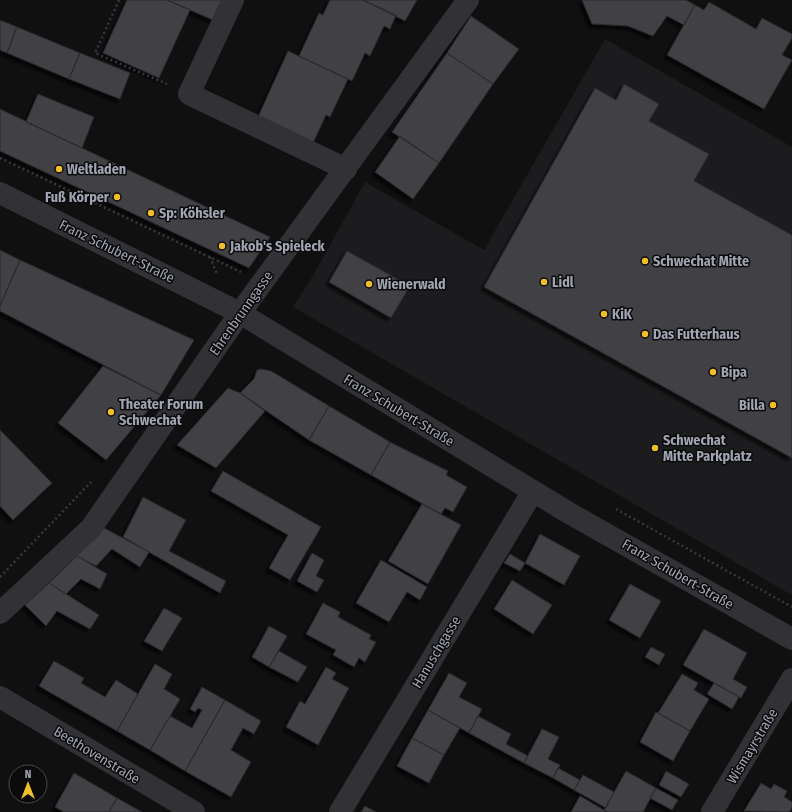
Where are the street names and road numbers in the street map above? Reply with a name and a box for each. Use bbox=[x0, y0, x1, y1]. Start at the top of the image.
street label: Franz Schubert-Straße bbox=[56, 216, 177, 287]
street label: Ehrenbrunngasse bbox=[206, 268, 277, 359]
street label: Franz Schubert-Straße bbox=[340, 371, 457, 450]
street label: Franz Schubert-Straße bbox=[619, 536, 737, 613]
street label: Hanuschgasse bbox=[408, 613, 465, 691]
street label: Wismayrstraße bbox=[723, 706, 782, 787]
street label: Beethovenstraße bbox=[51, 723, 143, 788]

